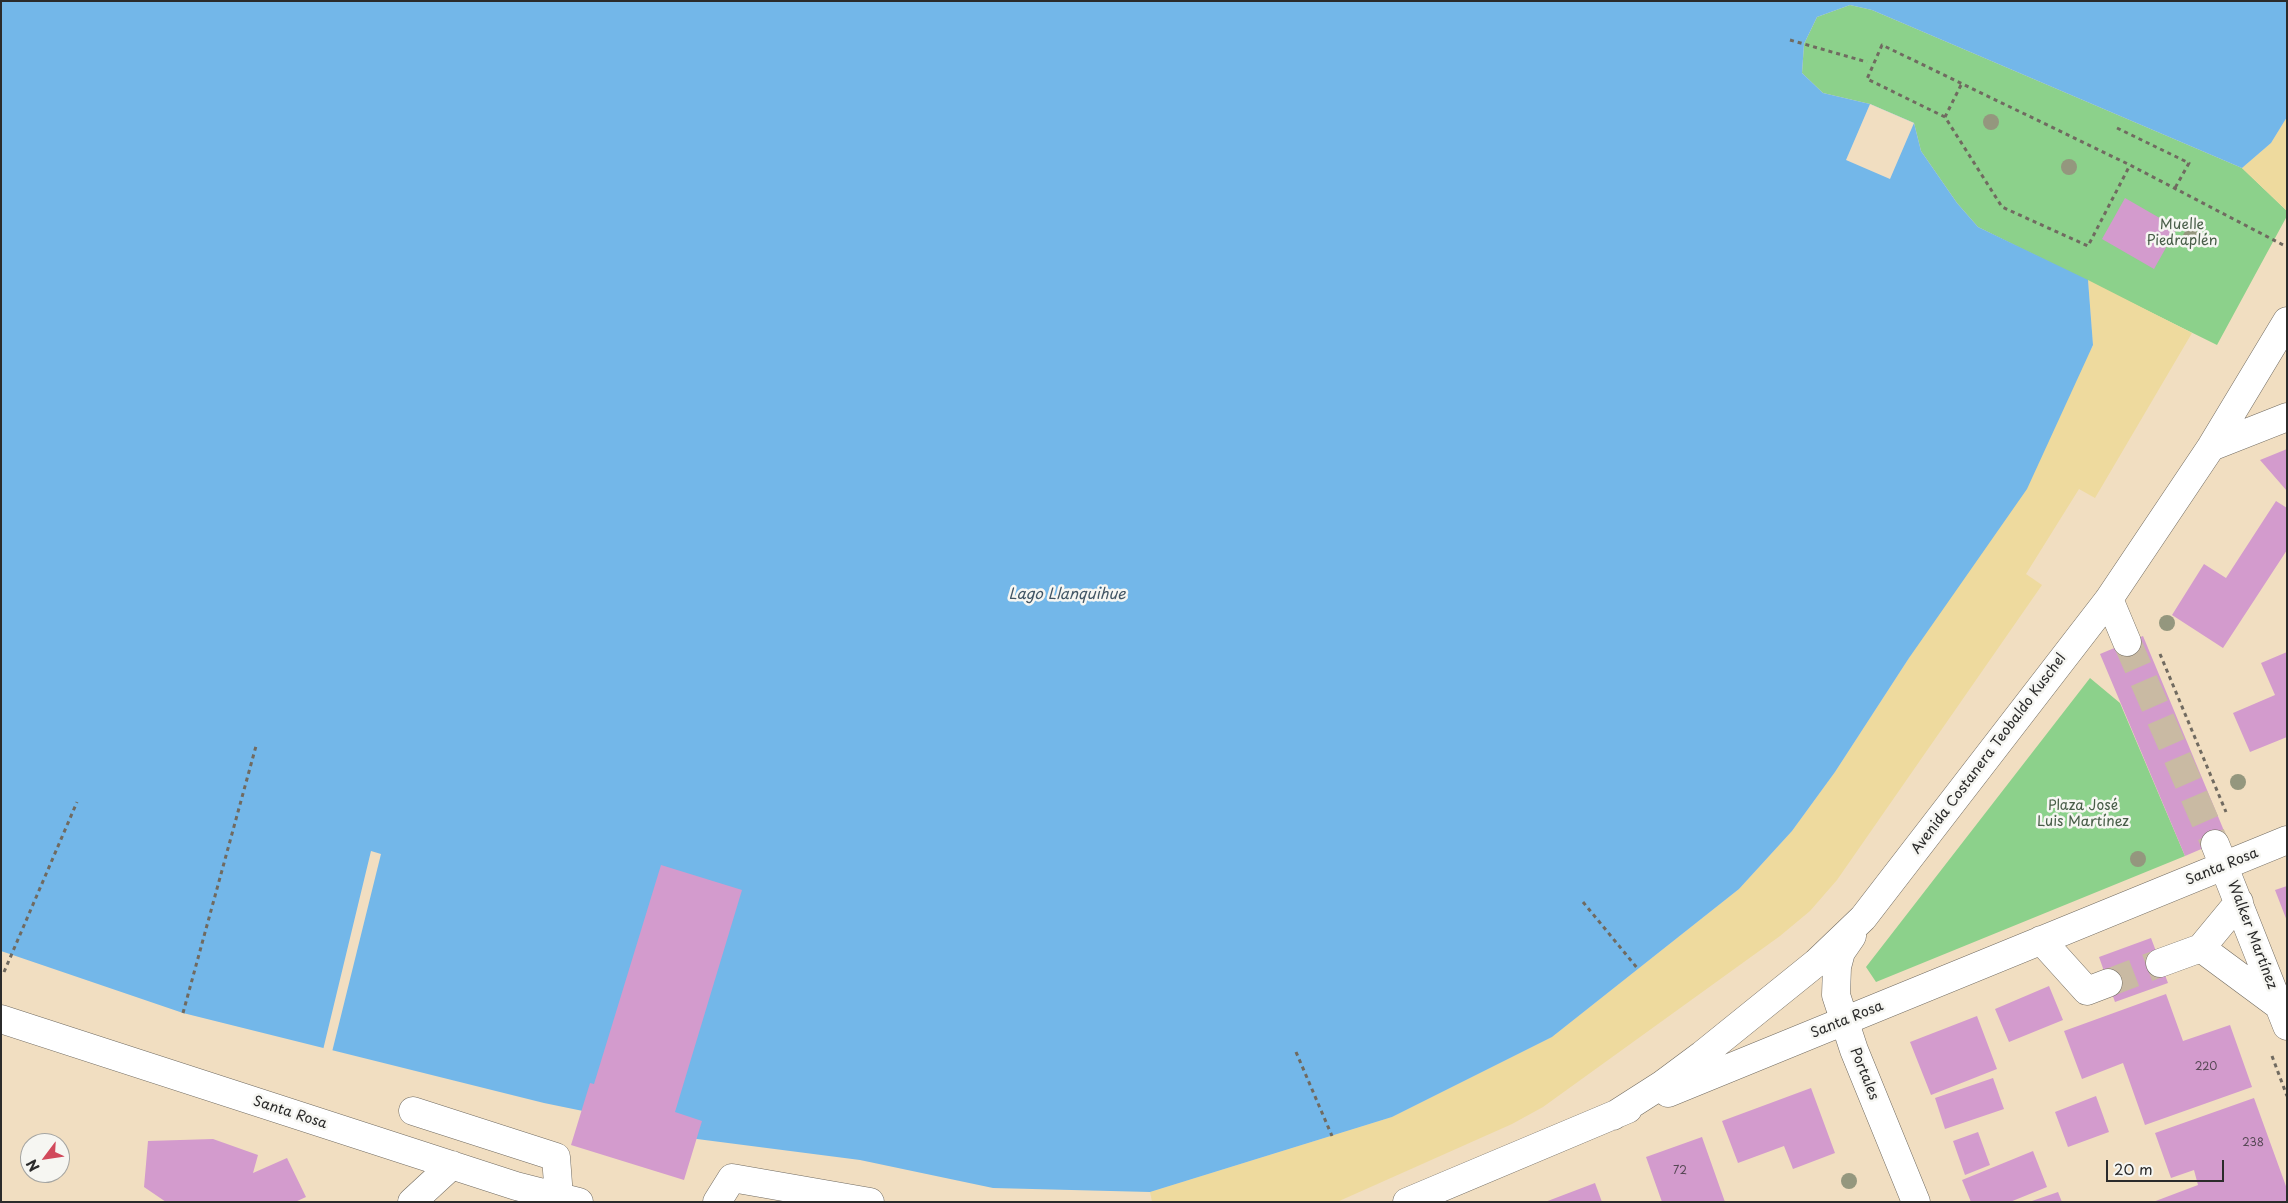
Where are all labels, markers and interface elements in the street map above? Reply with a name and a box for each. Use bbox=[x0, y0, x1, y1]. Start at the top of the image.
park label: Muelle Piedraplén bbox=[2146, 217, 2218, 250]
water label: Lago Llanquihue bbox=[1008, 586, 1126, 604]
street label: Avenida Costanera Teobaldo Kuschel bbox=[1908, 651, 2070, 857]
park label: Plaza José Luis Martínez bbox=[2037, 798, 2129, 830]
street label: Santa Rosa bbox=[2183, 845, 2261, 889]
street label: Walker Martínez bbox=[2224, 878, 2280, 992]
street label: Santa Rosa bbox=[1808, 998, 1886, 1042]
street label: Portales bbox=[1846, 1045, 1882, 1103]
house number: 220 bbox=[2195, 1060, 2217, 1074]
street label: Santa Rosa bbox=[251, 1093, 329, 1133]
north arrow bbox=[20, 1133, 70, 1183]
house number: 238 bbox=[2242, 1136, 2264, 1150]
scale bar bbox=[2108, 1150, 2226, 1182]
text: N bbox=[21, 1155, 44, 1176]
text: 20 m bbox=[2114, 1157, 2153, 1180]
house number: 72 bbox=[1673, 1164, 1687, 1178]

